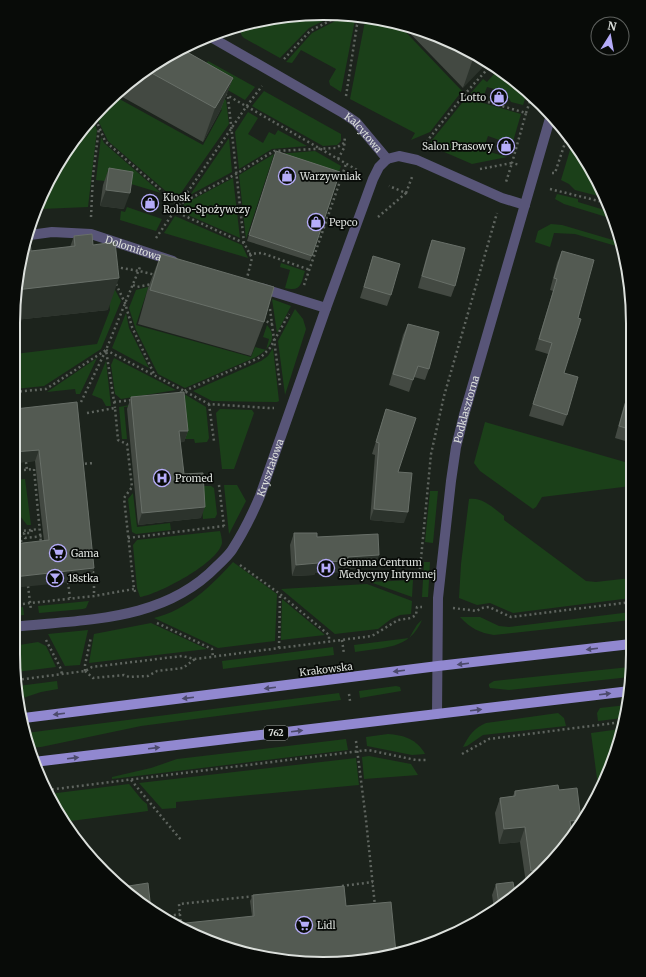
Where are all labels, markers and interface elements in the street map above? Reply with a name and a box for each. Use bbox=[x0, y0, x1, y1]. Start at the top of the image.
north arrow bbox=[590, 16, 630, 56]
text: N bbox=[606, 18, 618, 34]
shop icon: Lotto bbox=[489, 87, 509, 107]
place label: Lotto bbox=[460, 91, 486, 104]
street label: Kalcytowa bbox=[342, 110, 385, 156]
shop icon: Salon Prasowy bbox=[496, 136, 516, 156]
place label: Salon Prasowy bbox=[422, 140, 493, 153]
shop icon: Warzywniak bbox=[277, 166, 297, 186]
place label: Warzywniak bbox=[299, 170, 362, 183]
place label: Kiosk Rolno-Spożywczy bbox=[163, 191, 250, 216]
shop icon: Kiosk Rolno-Spożywczy bbox=[140, 193, 160, 213]
shop icon: Pepco bbox=[306, 212, 326, 232]
place label: Pepco bbox=[329, 216, 358, 229]
street label: Dolomitowa bbox=[103, 233, 164, 264]
street label: Podklasztorna bbox=[451, 374, 482, 445]
street label: Kryształowa bbox=[254, 437, 287, 498]
hospital icon: Promed bbox=[152, 468, 172, 488]
place label: Promed bbox=[175, 472, 213, 485]
supermarket icon: Gama bbox=[48, 543, 68, 563]
place label: Gama bbox=[71, 547, 100, 560]
place label: Gemma Centrum Medycyny Intymnej bbox=[339, 556, 436, 581]
hospital icon: Gemma Centrum Medycyny Intymnej bbox=[316, 558, 336, 578]
bar icon: 18stka bbox=[45, 568, 65, 588]
place label: 18stka bbox=[68, 572, 99, 585]
one-way arrow bbox=[586, 645, 598, 652]
street label: Krakowska bbox=[299, 660, 354, 679]
one-way arrow bbox=[457, 660, 469, 667]
one-way arrow bbox=[393, 668, 405, 674]
one-way arrow bbox=[264, 685, 276, 691]
one-way arrow bbox=[599, 691, 611, 697]
one-way arrow bbox=[182, 695, 194, 701]
one-way arrow bbox=[470, 707, 482, 713]
one-way arrow bbox=[53, 710, 65, 717]
road number: 762 bbox=[264, 726, 288, 740]
one-way arrow bbox=[291, 727, 303, 734]
one-way arrow bbox=[148, 745, 160, 751]
one-way arrow bbox=[66, 755, 79, 761]
supermarket icon: Lidl bbox=[294, 915, 314, 935]
place label: Lidl bbox=[317, 919, 336, 932]

